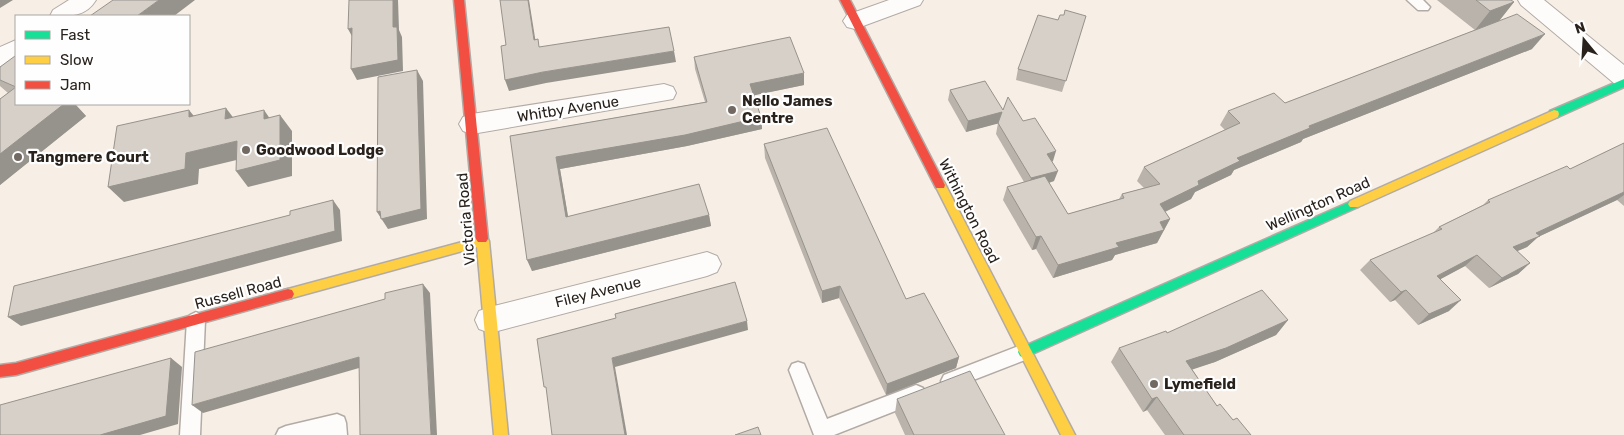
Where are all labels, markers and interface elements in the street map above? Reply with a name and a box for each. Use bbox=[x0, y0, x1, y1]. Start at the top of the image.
legend bbox=[15, 15, 190, 105]
north arrow bbox=[1559, 15, 1609, 65]
text: N bbox=[1573, 18, 1588, 38]
text: Fast bbox=[60, 26, 90, 44]
text: Slow bbox=[60, 51, 93, 69]
text: Jam bbox=[60, 76, 91, 94]
street label: Whitby Avenue bbox=[516, 92, 620, 126]
place label: Nello James Centre bbox=[742, 92, 832, 127]
marker: Nello James Centre bbox=[726, 104, 738, 116]
place label: Goodwood Lodge bbox=[256, 141, 384, 159]
marker: Goodwood Lodge bbox=[240, 144, 252, 156]
place label: Tangmere Court bbox=[28, 148, 149, 166]
marker: Tangmere Court bbox=[12, 151, 24, 163]
street label: Withington Road bbox=[935, 156, 1003, 266]
street label: Victoria Road bbox=[453, 172, 479, 266]
street label: Wellington Road bbox=[1263, 173, 1373, 235]
street label: Russell Road bbox=[193, 273, 283, 313]
street label: Filey Avenue bbox=[553, 273, 643, 311]
place label: Lymefield bbox=[1164, 375, 1236, 393]
marker: Lymefield bbox=[1148, 378, 1160, 390]

